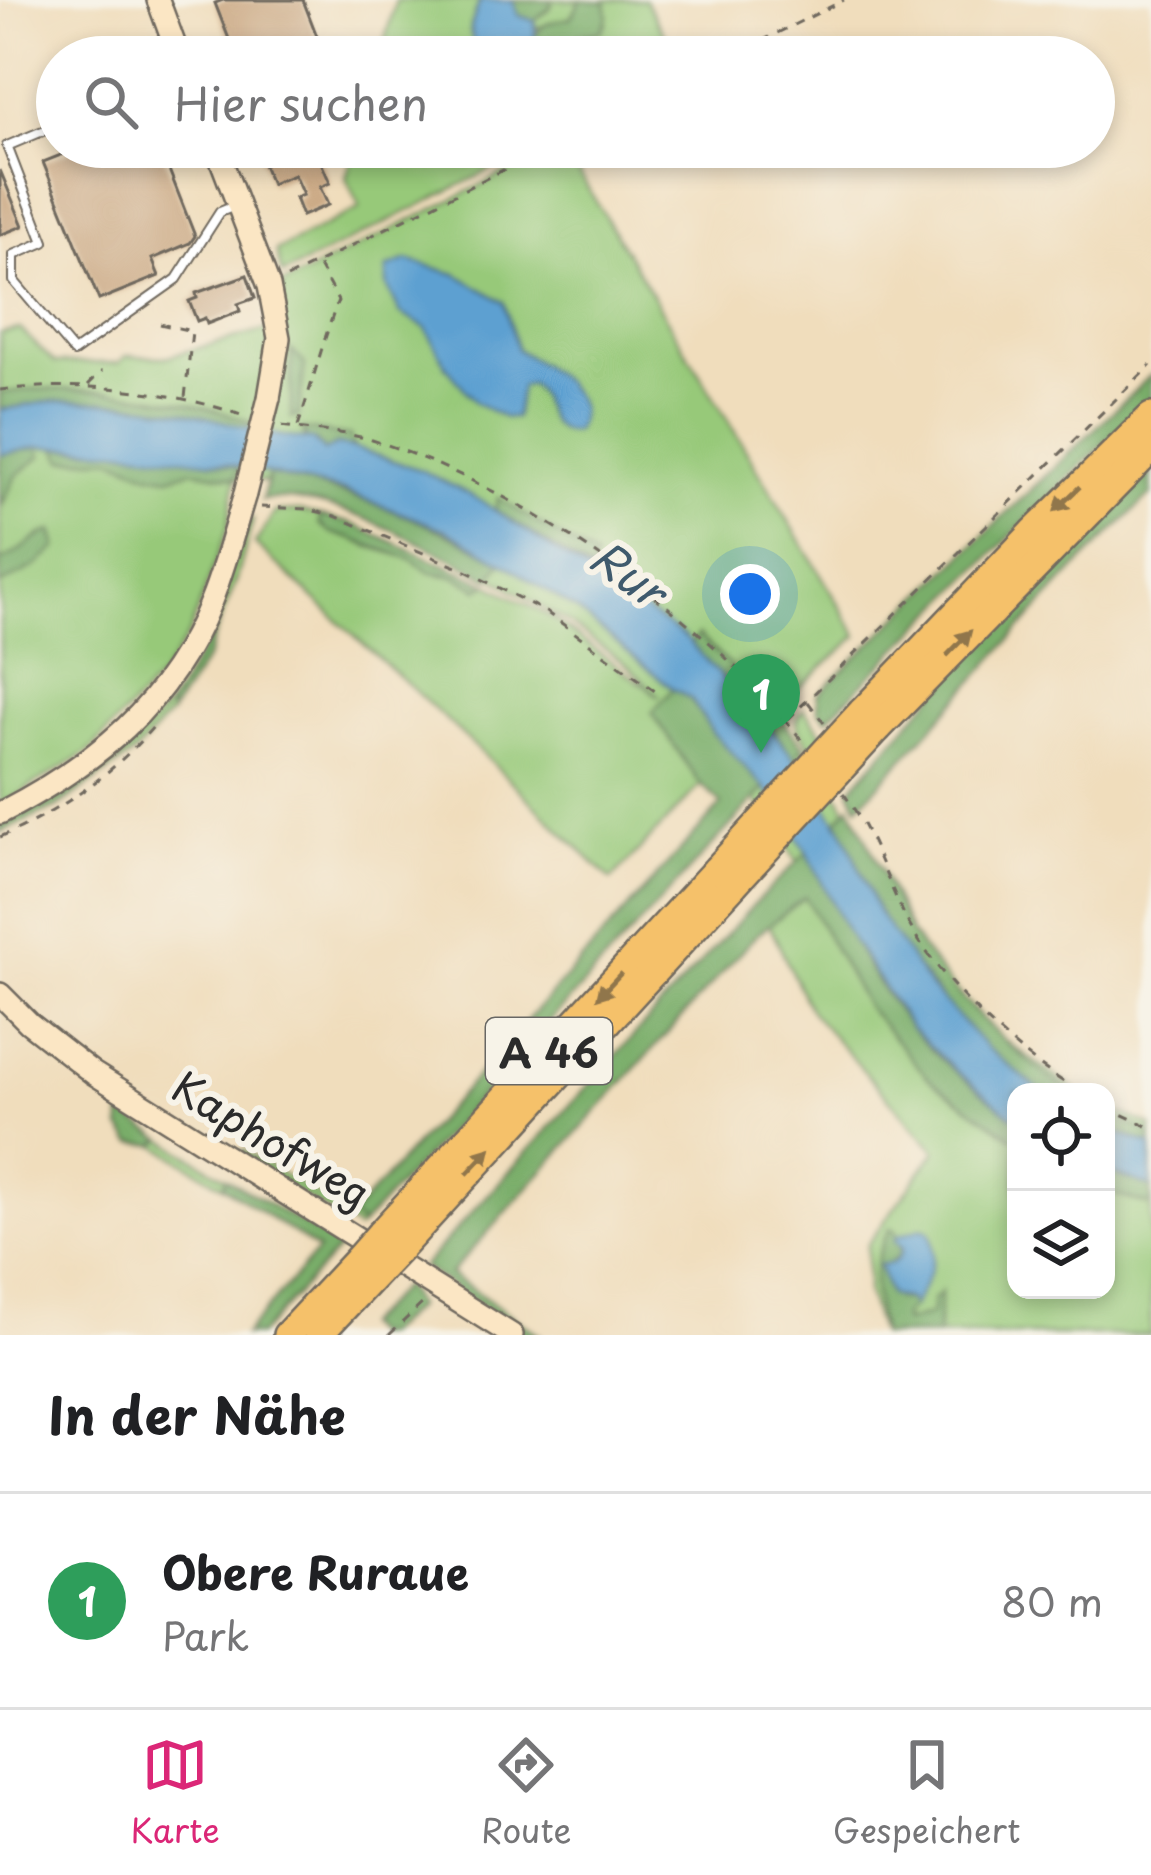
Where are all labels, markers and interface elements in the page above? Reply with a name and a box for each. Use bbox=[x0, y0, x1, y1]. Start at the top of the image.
search box bbox=[36, 36, 1115, 168]
text: Hier suchen bbox=[174, 68, 428, 136]
icon: search bbox=[78, 69, 144, 135]
one-way arrow bbox=[1053, 485, 1081, 513]
water label: Rur bbox=[577, 522, 685, 626]
your location bbox=[720, 564, 780, 624]
one-way arrow bbox=[944, 629, 972, 658]
pin: 1 bbox=[722, 654, 800, 753]
one-way arrow bbox=[596, 971, 624, 1000]
road number: A 46 bbox=[486, 1018, 612, 1084]
street label: Kaphofweg bbox=[161, 1054, 383, 1222]
map controls bbox=[1007, 1083, 1115, 1299]
button: locate bbox=[1007, 1083, 1115, 1191]
one-way arrow bbox=[465, 1146, 492, 1175]
button: layers bbox=[1007, 1191, 1115, 1299]
text: In der Nähe bbox=[48, 1375, 345, 1452]
text: Obere Ruraue bbox=[162, 1537, 469, 1605]
text: 1 bbox=[78, 1571, 96, 1630]
text: 80 m bbox=[1001, 1571, 1103, 1630]
text: Park bbox=[162, 1605, 249, 1664]
tab: Karte bbox=[131, 1732, 220, 1854]
tab: Route bbox=[481, 1732, 572, 1854]
tab: Gespeichert bbox=[833, 1732, 1020, 1854]

